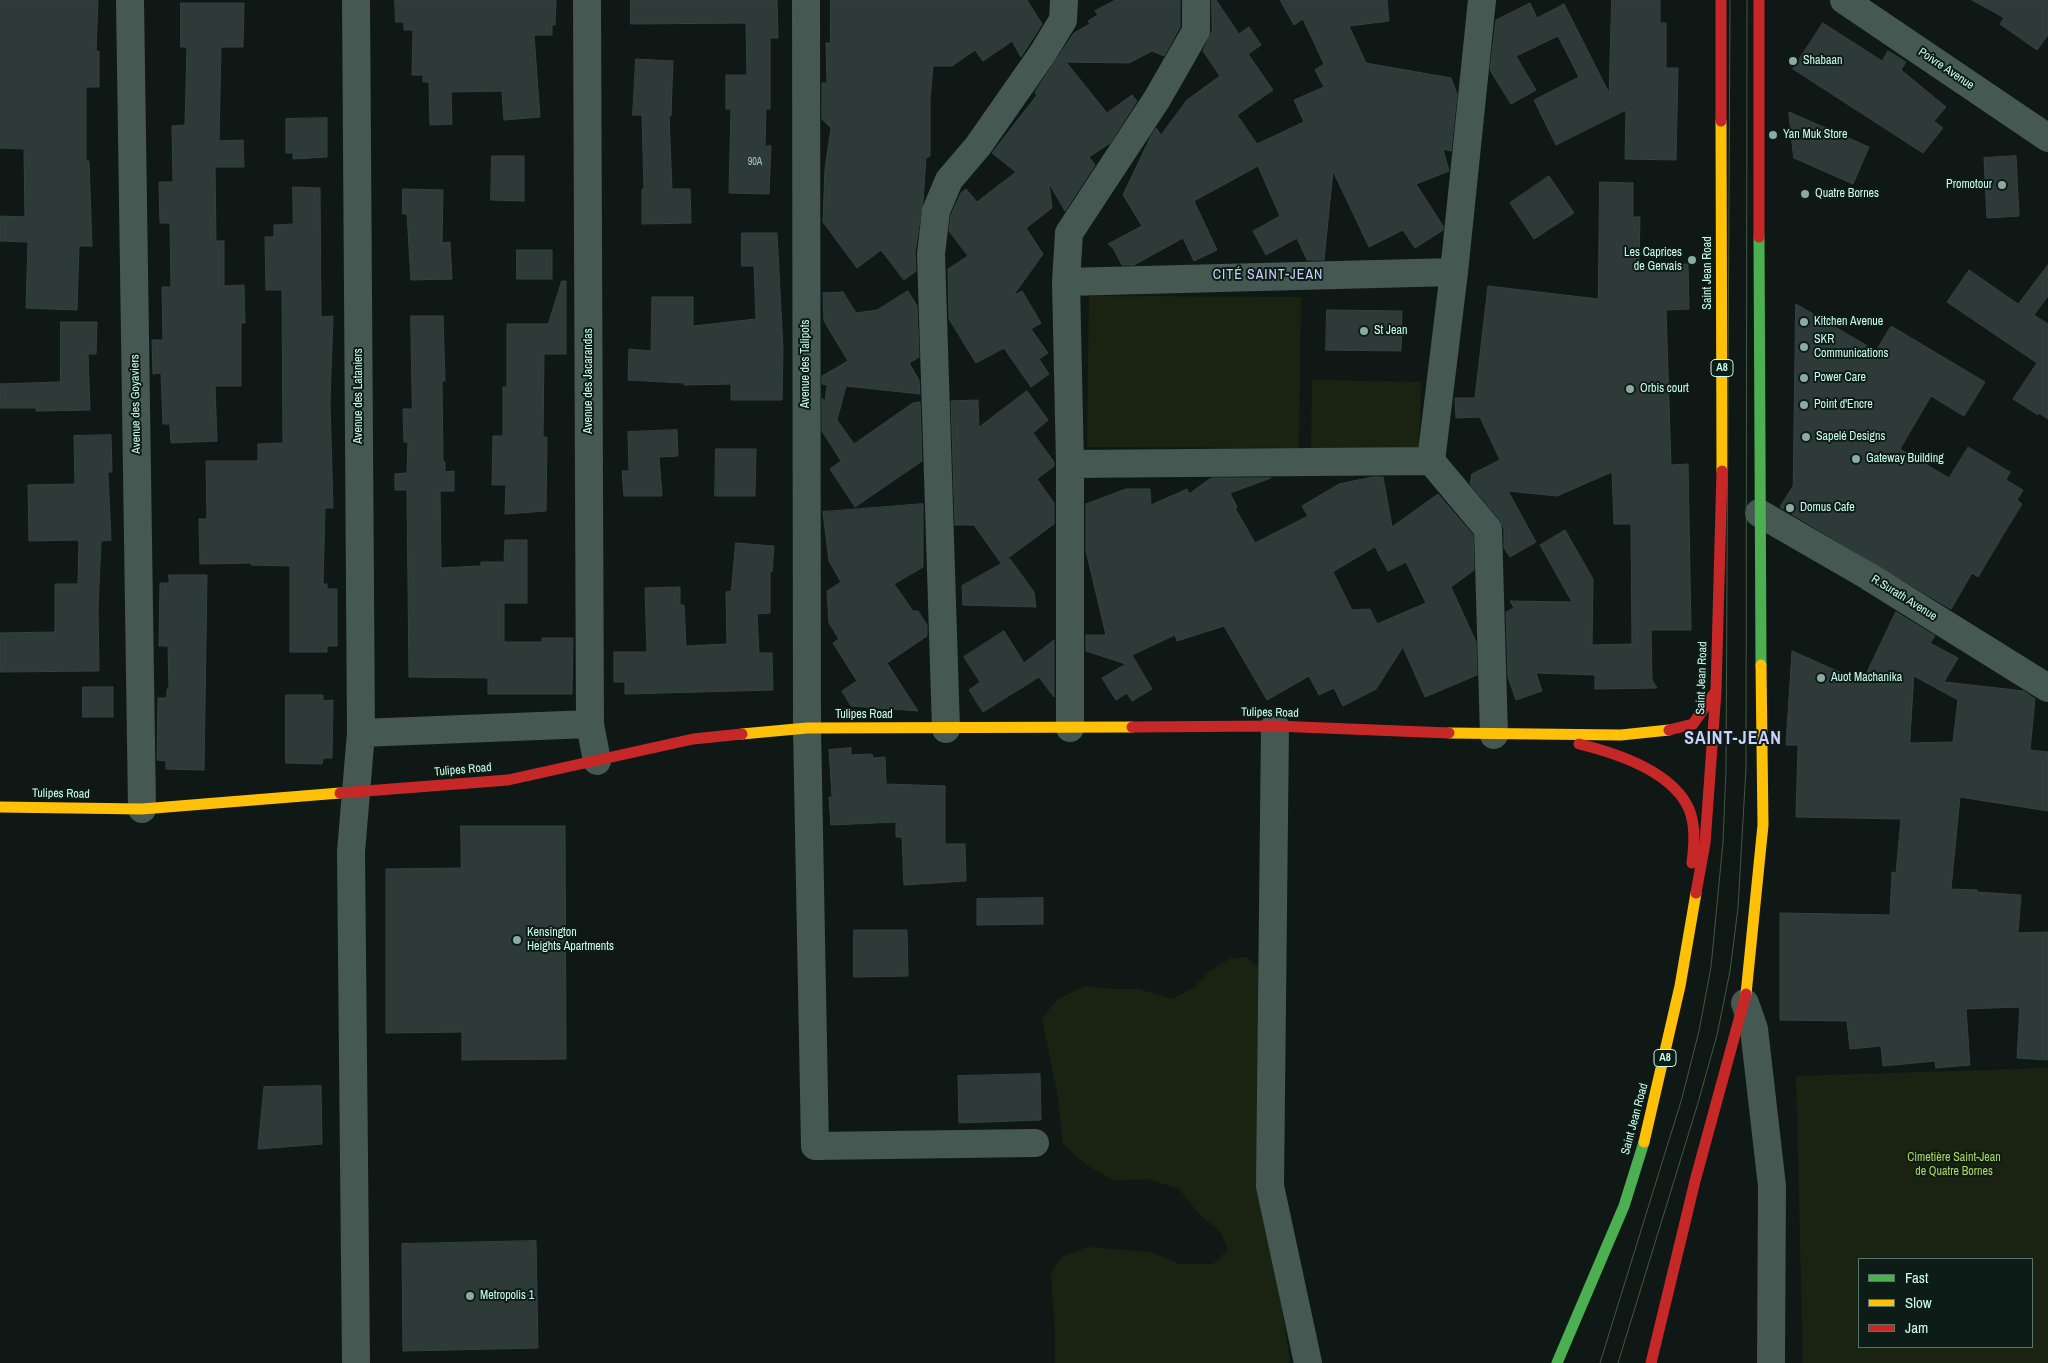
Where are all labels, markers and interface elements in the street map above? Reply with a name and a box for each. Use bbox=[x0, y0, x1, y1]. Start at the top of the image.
street label: Poivre Avenue bbox=[1915, 45, 1977, 93]
place label: Shabaan bbox=[1803, 54, 1842, 68]
marker: Shabaan bbox=[1787, 55, 1799, 67]
place label: Yan Muk Store bbox=[1783, 128, 1847, 142]
marker: Yan Muk Store bbox=[1767, 129, 1779, 141]
house number: 90A bbox=[748, 156, 762, 168]
place label: Promotour bbox=[1946, 178, 1992, 192]
marker: Promotour bbox=[1996, 179, 2008, 191]
place label: Quatre Bornes bbox=[1815, 187, 1879, 201]
marker: Quatre Bornes bbox=[1799, 188, 1811, 200]
street label: Saint Jean Road bbox=[1701, 236, 1715, 310]
place label: Les Caprices de Gervais bbox=[1624, 246, 1682, 274]
marker: Les Caprices de Gervais bbox=[1686, 254, 1698, 266]
district label: CITÉ SAINT-JEAN bbox=[1211, 267, 1325, 283]
place label: Kitchen Avenue bbox=[1814, 315, 1883, 329]
marker: Kitchen Avenue bbox=[1798, 316, 1810, 328]
street label: Avenue des Talipots bbox=[799, 320, 813, 408]
place label: St Jean bbox=[1374, 324, 1407, 338]
marker: St Jean bbox=[1358, 325, 1370, 337]
street label: Avenue des Jacarandas bbox=[582, 328, 596, 434]
place label: SKR Communications bbox=[1814, 333, 1888, 361]
marker: SKR Communications bbox=[1798, 341, 1810, 353]
street label: Avenue des Lataniers bbox=[352, 348, 366, 444]
street label: Avenue des Goyaviers bbox=[128, 354, 144, 454]
road number: A8 bbox=[1711, 359, 1733, 376]
place label: Power Care bbox=[1814, 371, 1866, 385]
marker: Power Care bbox=[1798, 372, 1810, 384]
place label: Orbis court bbox=[1640, 382, 1689, 396]
marker: Orbis court bbox=[1624, 383, 1636, 395]
place label: Point d'Encre bbox=[1814, 398, 1873, 412]
marker: Point d'Encre bbox=[1798, 399, 1810, 411]
place label: Sapelé Designs bbox=[1816, 430, 1885, 444]
marker: Sapelé Designs bbox=[1800, 431, 1812, 443]
place label: Gateway Building bbox=[1866, 452, 1944, 466]
marker: Gateway Building bbox=[1850, 453, 1862, 465]
place label: Domus Cafe bbox=[1800, 501, 1855, 515]
marker: Domus Cafe bbox=[1784, 502, 1796, 514]
street label: R.Surath Avenue bbox=[1868, 572, 1940, 624]
street label: Saint Jean Road bbox=[1694, 641, 1710, 715]
place label: Auot Machanika bbox=[1831, 671, 1902, 685]
marker: Auot Machanika bbox=[1815, 672, 1827, 684]
street label: Tulipes Road bbox=[1241, 705, 1299, 721]
street label: Tulipes Road bbox=[835, 708, 893, 722]
district label: SAINT-JEAN bbox=[1683, 728, 1783, 750]
street label: Tulipes Road bbox=[434, 760, 492, 780]
street label: Tulipes Road bbox=[32, 786, 90, 802]
place label: Kensington Heights Apartments bbox=[527, 926, 614, 954]
marker: Kensington Heights Apartments bbox=[511, 934, 523, 946]
road number: A8 bbox=[1654, 1050, 1676, 1066]
street label: Saint Jean Road bbox=[1619, 1082, 1651, 1156]
park label: Cimetière Saint-Jean de Quatre Bornes bbox=[1907, 1151, 2001, 1179]
legend bbox=[1858, 1258, 2033, 1348]
text: Fast bbox=[1905, 1267, 1928, 1288]
place label: Metropolis 1 bbox=[480, 1289, 534, 1303]
marker: Metropolis 1 bbox=[464, 1290, 476, 1302]
text: Slow bbox=[1905, 1292, 1932, 1313]
text: Jam bbox=[1905, 1317, 1928, 1338]

